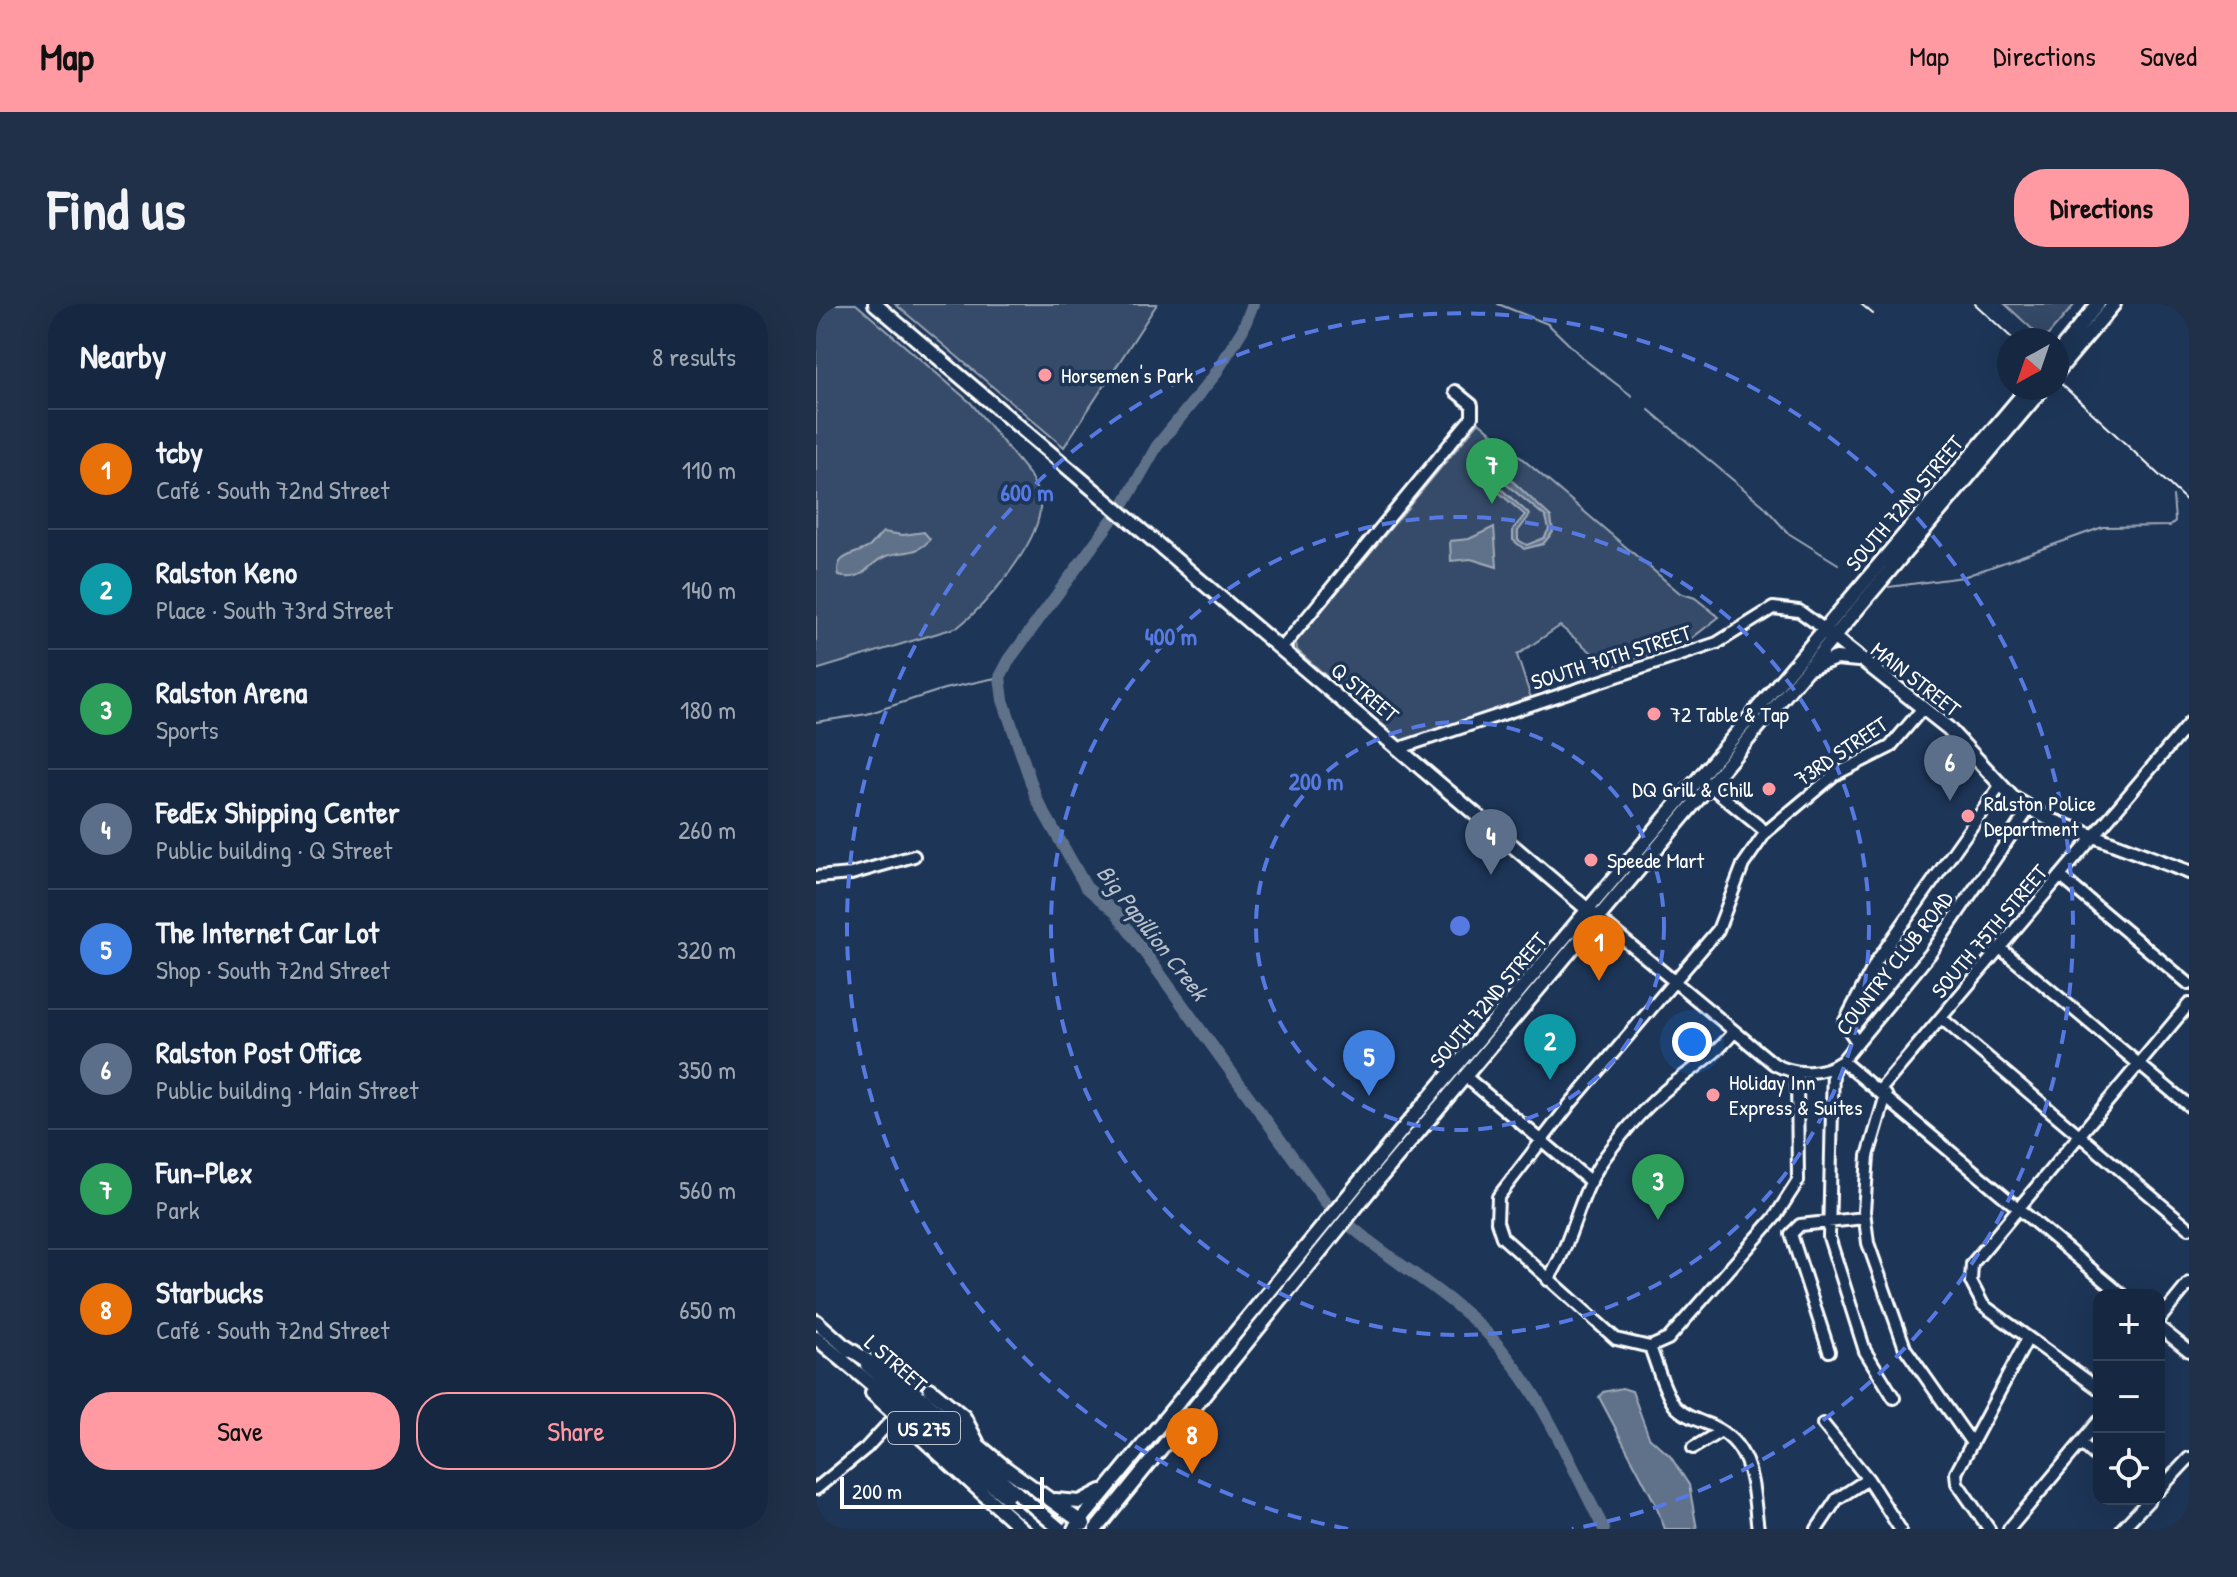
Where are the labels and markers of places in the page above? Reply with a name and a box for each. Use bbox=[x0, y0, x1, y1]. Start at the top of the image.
place label: Horsemen's Park bbox=[1061, 360, 1193, 390]
marker: Horsemen's Park bbox=[1036, 366, 1054, 384]
pin: 7 bbox=[1466, 438, 1518, 504]
place label: 72 Table & Tap bbox=[1670, 699, 1790, 729]
marker: 72 Table & Tap bbox=[1645, 705, 1663, 723]
pin: 6 bbox=[1924, 735, 1976, 801]
place label: DQ Grill & Chill bbox=[1632, 774, 1754, 804]
marker: DQ Grill & Chill bbox=[1760, 780, 1778, 798]
place label: Ralston Police Department bbox=[1984, 788, 2096, 843]
marker: Ralston Police Department bbox=[1959, 807, 1977, 825]
pin: 4 bbox=[1465, 809, 1517, 875]
place label: Speede Mart bbox=[1607, 845, 1705, 875]
marker: Speede Mart bbox=[1582, 851, 1600, 869]
centre of rings bbox=[1446, 912, 1474, 940]
pin: 1 bbox=[1573, 915, 1625, 981]
pin: 2 bbox=[1524, 1014, 1576, 1080]
pin: 5 bbox=[1343, 1030, 1395, 1096]
place label: Holiday Inn Express & Suites bbox=[1729, 1067, 1863, 1122]
marker: Holiday Inn Express & Suites bbox=[1704, 1086, 1722, 1104]
pin: 3 bbox=[1632, 1154, 1684, 1220]
pin: 8 bbox=[1166, 1408, 1218, 1474]

